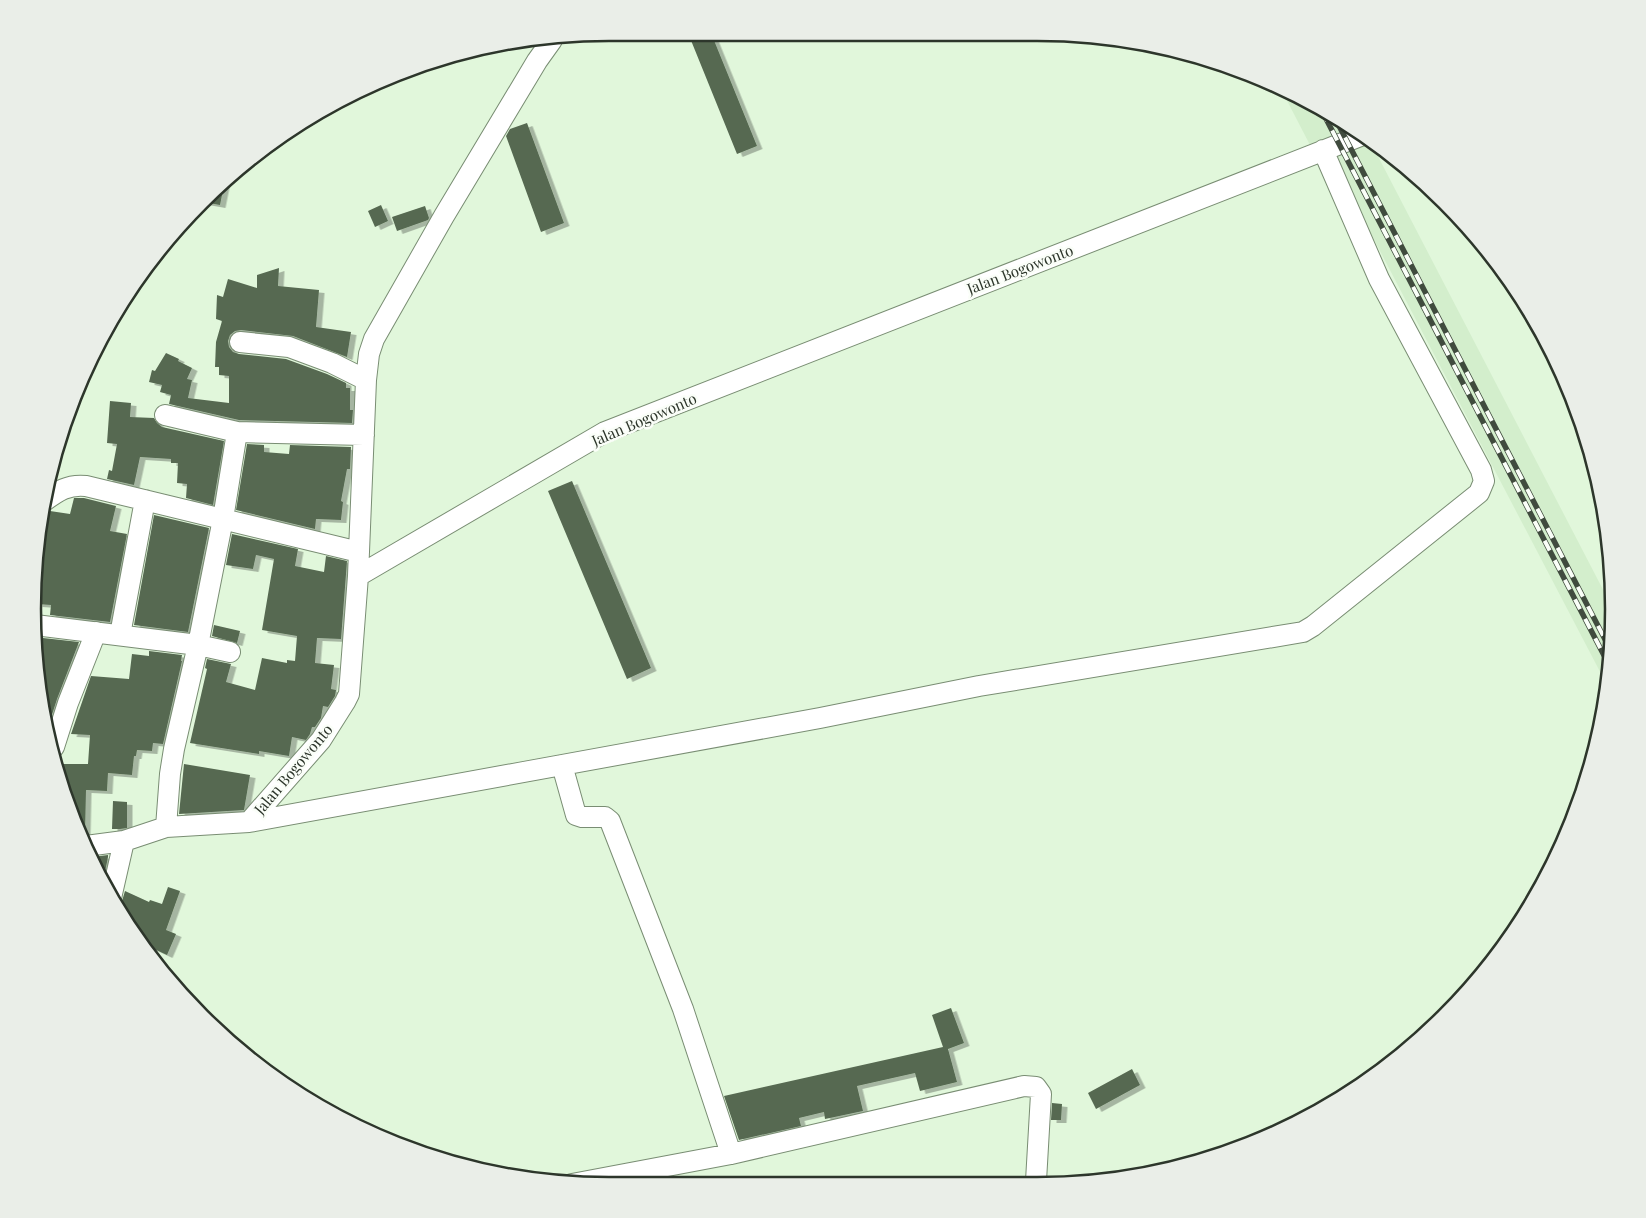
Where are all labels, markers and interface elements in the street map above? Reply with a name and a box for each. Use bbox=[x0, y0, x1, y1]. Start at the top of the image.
street label: Jalan Bogowonto bbox=[963, 240, 1076, 299]
street label: Jalan Bogowonto bbox=[588, 388, 699, 450]
street label: Jalan Bogowonto bbox=[249, 720, 337, 819]

